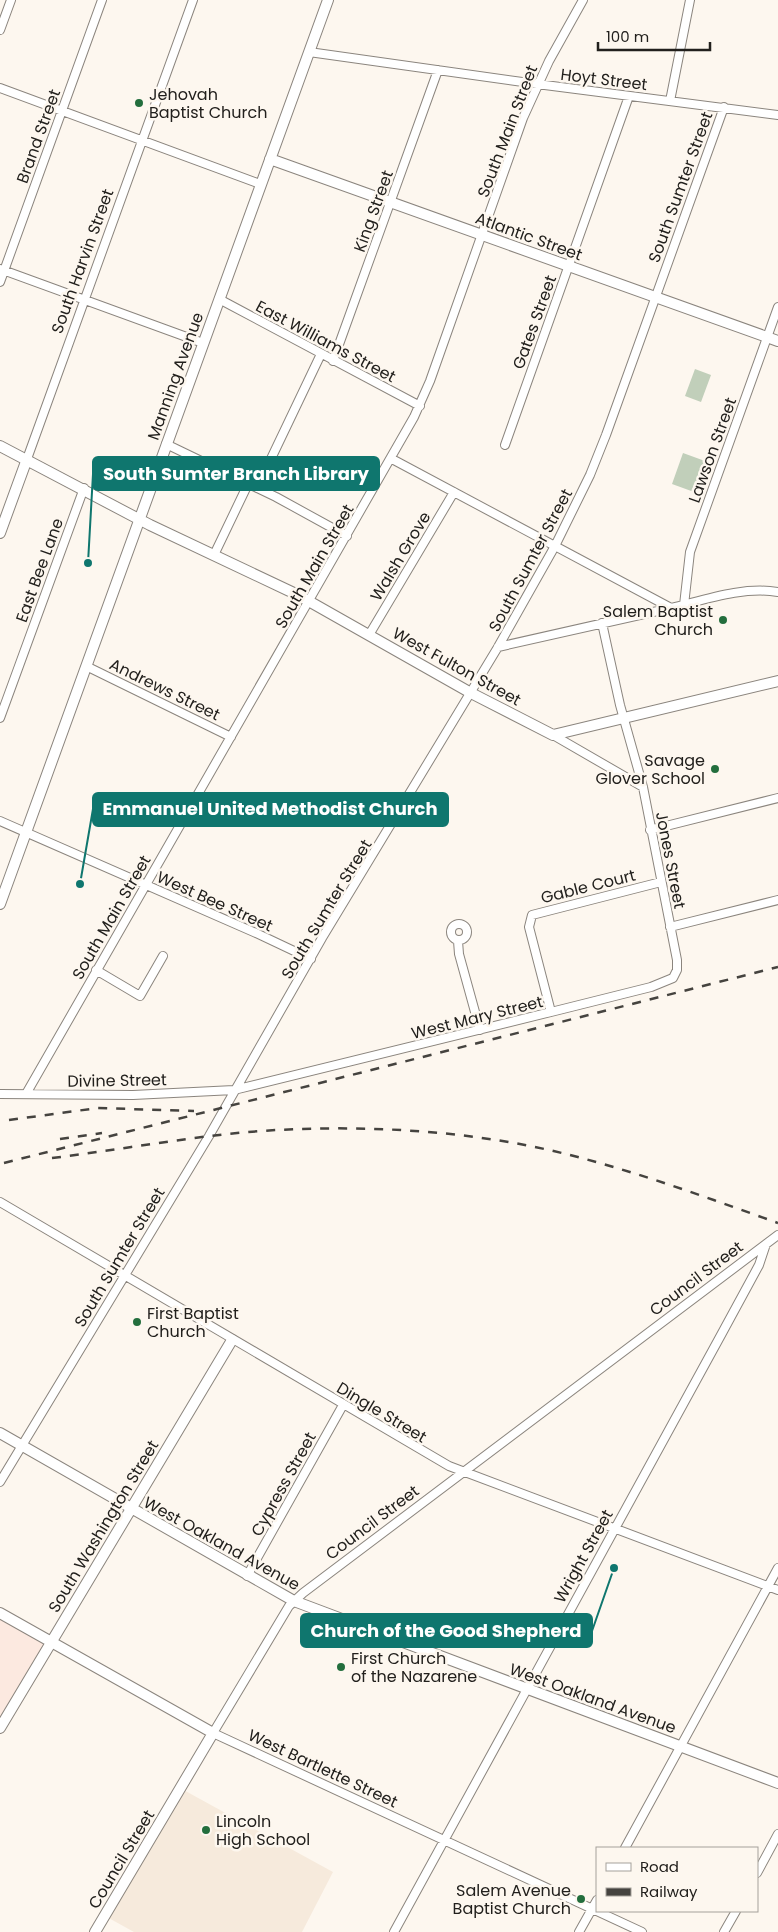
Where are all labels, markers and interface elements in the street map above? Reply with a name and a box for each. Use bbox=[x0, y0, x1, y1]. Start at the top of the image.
scale bar bbox=[598, 20, 710, 52]
text: 100 m bbox=[606, 26, 649, 47]
street label: South Main Street bbox=[472, 62, 543, 201]
street label: Hoyt Street bbox=[559, 63, 649, 96]
place label: Jehovah Baptist Church bbox=[149, 83, 267, 124]
street label: Brand Street bbox=[11, 86, 66, 187]
marker: Jehovah Baptist Church bbox=[133, 97, 145, 109]
street label: South Sumter Street bbox=[642, 108, 719, 266]
street label: King Street bbox=[348, 167, 399, 255]
street label: South Harvin Street bbox=[46, 186, 119, 337]
street label: Atlantic Street bbox=[472, 206, 586, 267]
street label: Gates Street bbox=[507, 272, 562, 372]
street label: East Williams Street bbox=[252, 295, 400, 388]
street label: Manning Avenue bbox=[142, 309, 209, 443]
street label: Lawson Street bbox=[683, 394, 742, 506]
callout: South Sumter Branch Library bbox=[93, 457, 379, 490]
text: South Sumter Branch Library bbox=[103, 461, 370, 486]
street label: South Sumter Street bbox=[483, 484, 578, 636]
street label: South Main Street bbox=[269, 500, 360, 633]
street label: Walsh Grove bbox=[365, 507, 436, 605]
street label: East Bee Lane bbox=[10, 515, 69, 625]
place label: Salem Baptist Church bbox=[603, 600, 713, 641]
marker: Salem Baptist Church bbox=[717, 614, 729, 626]
street label: West Fulton Street bbox=[388, 622, 525, 711]
street label: Andrews Street bbox=[106, 653, 224, 726]
place label: Savage Glover School bbox=[595, 749, 705, 790]
marker: Savage Glover School bbox=[709, 763, 721, 775]
callout: Emmanuel United Methodist Church bbox=[93, 793, 448, 826]
text: Emmanuel United Methodist Church bbox=[102, 796, 438, 821]
street label: Jones Street bbox=[650, 810, 691, 911]
street label: South Sumter Street bbox=[276, 835, 377, 983]
street label: South Main Street bbox=[66, 851, 157, 984]
street label: Gable Court bbox=[538, 864, 638, 909]
street label: West Bee Street bbox=[153, 866, 277, 937]
street label: West Mary Street bbox=[409, 990, 545, 1045]
street label: Divine Street bbox=[67, 1068, 167, 1093]
street label: South Sumter Street bbox=[69, 1183, 170, 1331]
street label: Council Street bbox=[645, 1235, 748, 1321]
place label: First Baptist Church bbox=[147, 1302, 239, 1343]
marker: First Baptist Church bbox=[131, 1316, 143, 1328]
street label: Dingle Street bbox=[332, 1376, 431, 1448]
street label: Cypress Street bbox=[245, 1428, 322, 1540]
street label: South Washington Street bbox=[43, 1435, 164, 1617]
street label: Council Street bbox=[321, 1479, 424, 1565]
street label: West Oakland Avenue bbox=[139, 1491, 304, 1596]
street label: Wright Street bbox=[548, 1505, 619, 1607]
callout: Church of the Good Shepherd bbox=[301, 1614, 592, 1647]
text: Church of the Good Shepherd bbox=[311, 1618, 581, 1643]
place label: First Church of the Nazarene bbox=[351, 1647, 477, 1688]
street label: West Oakland Avenue bbox=[506, 1658, 679, 1739]
marker: First Church of the Nazarene bbox=[335, 1661, 347, 1673]
street label: West Bartlette Street bbox=[244, 1724, 402, 1813]
street label: Council Street bbox=[83, 1805, 160, 1913]
place label: Lincoln High School bbox=[216, 1810, 310, 1851]
marker: Lincoln High School bbox=[200, 1824, 212, 1836]
legend bbox=[596, 1847, 758, 1912]
text: Road bbox=[640, 1856, 679, 1877]
place label: Salem Avenue Baptist Church bbox=[453, 1879, 571, 1920]
text: Railway bbox=[640, 1881, 698, 1902]
marker: Salem Avenue Baptist Church bbox=[575, 1893, 587, 1905]

